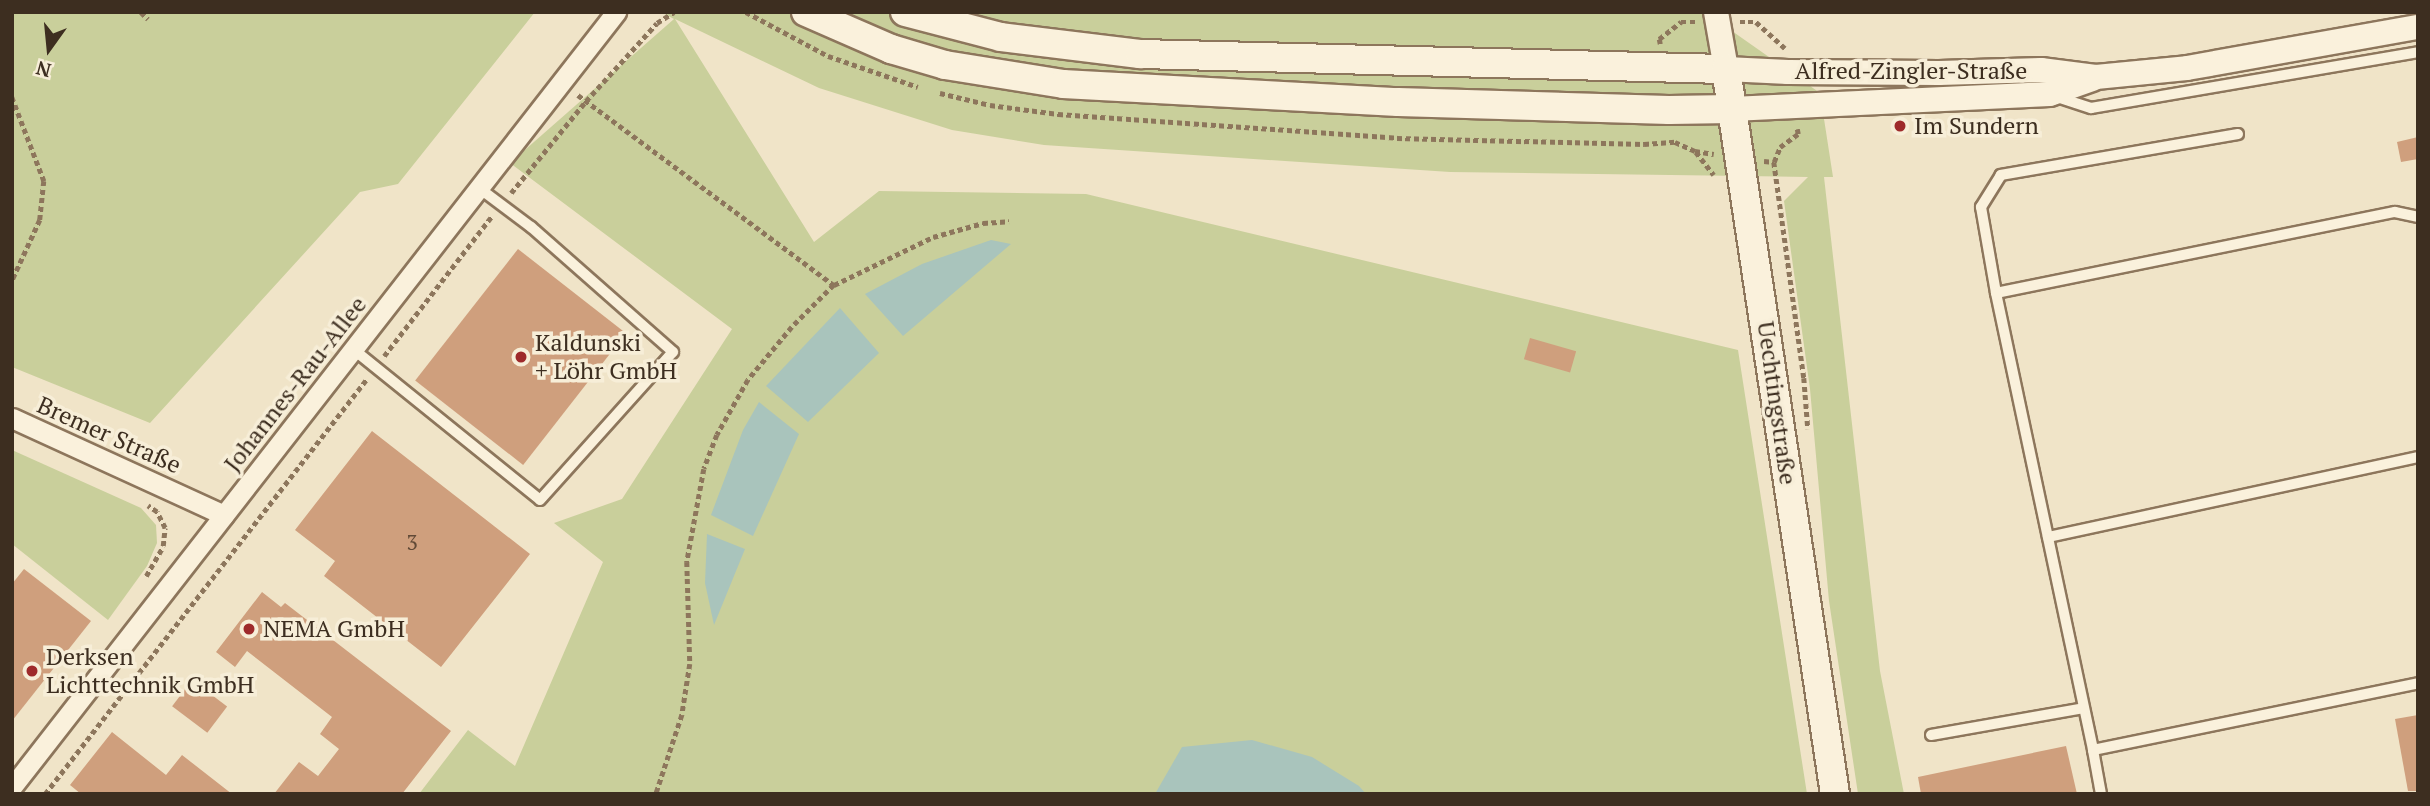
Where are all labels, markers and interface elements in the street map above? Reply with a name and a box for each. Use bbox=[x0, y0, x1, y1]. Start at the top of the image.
north arrow bbox=[14, 14, 84, 84]
text: N bbox=[33, 56, 54, 84]
street label: Alfred-Zingler-Straße bbox=[1795, 57, 2027, 85]
place label: Im Sundern bbox=[1914, 112, 2039, 140]
marker: Im Sundern bbox=[1892, 118, 1908, 134]
street label: Johannes-Rau-Allee bbox=[218, 291, 372, 477]
street label: Uechtingstraße bbox=[1751, 320, 1803, 486]
place label: Kaldunski + Löhr GmbH bbox=[535, 329, 677, 385]
marker: Kaldunski + Löhr GmbH bbox=[513, 349, 529, 365]
street label: Bremer Straße bbox=[33, 390, 185, 480]
house number: 3 bbox=[406, 529, 418, 555]
place label: NEMA GmbH bbox=[263, 615, 405, 643]
marker: NEMA GmbH bbox=[241, 621, 257, 637]
place label: Derksen Lichttechnik GmbH bbox=[46, 643, 254, 699]
marker: Derksen Lichttechnik GmbH bbox=[24, 663, 40, 679]

